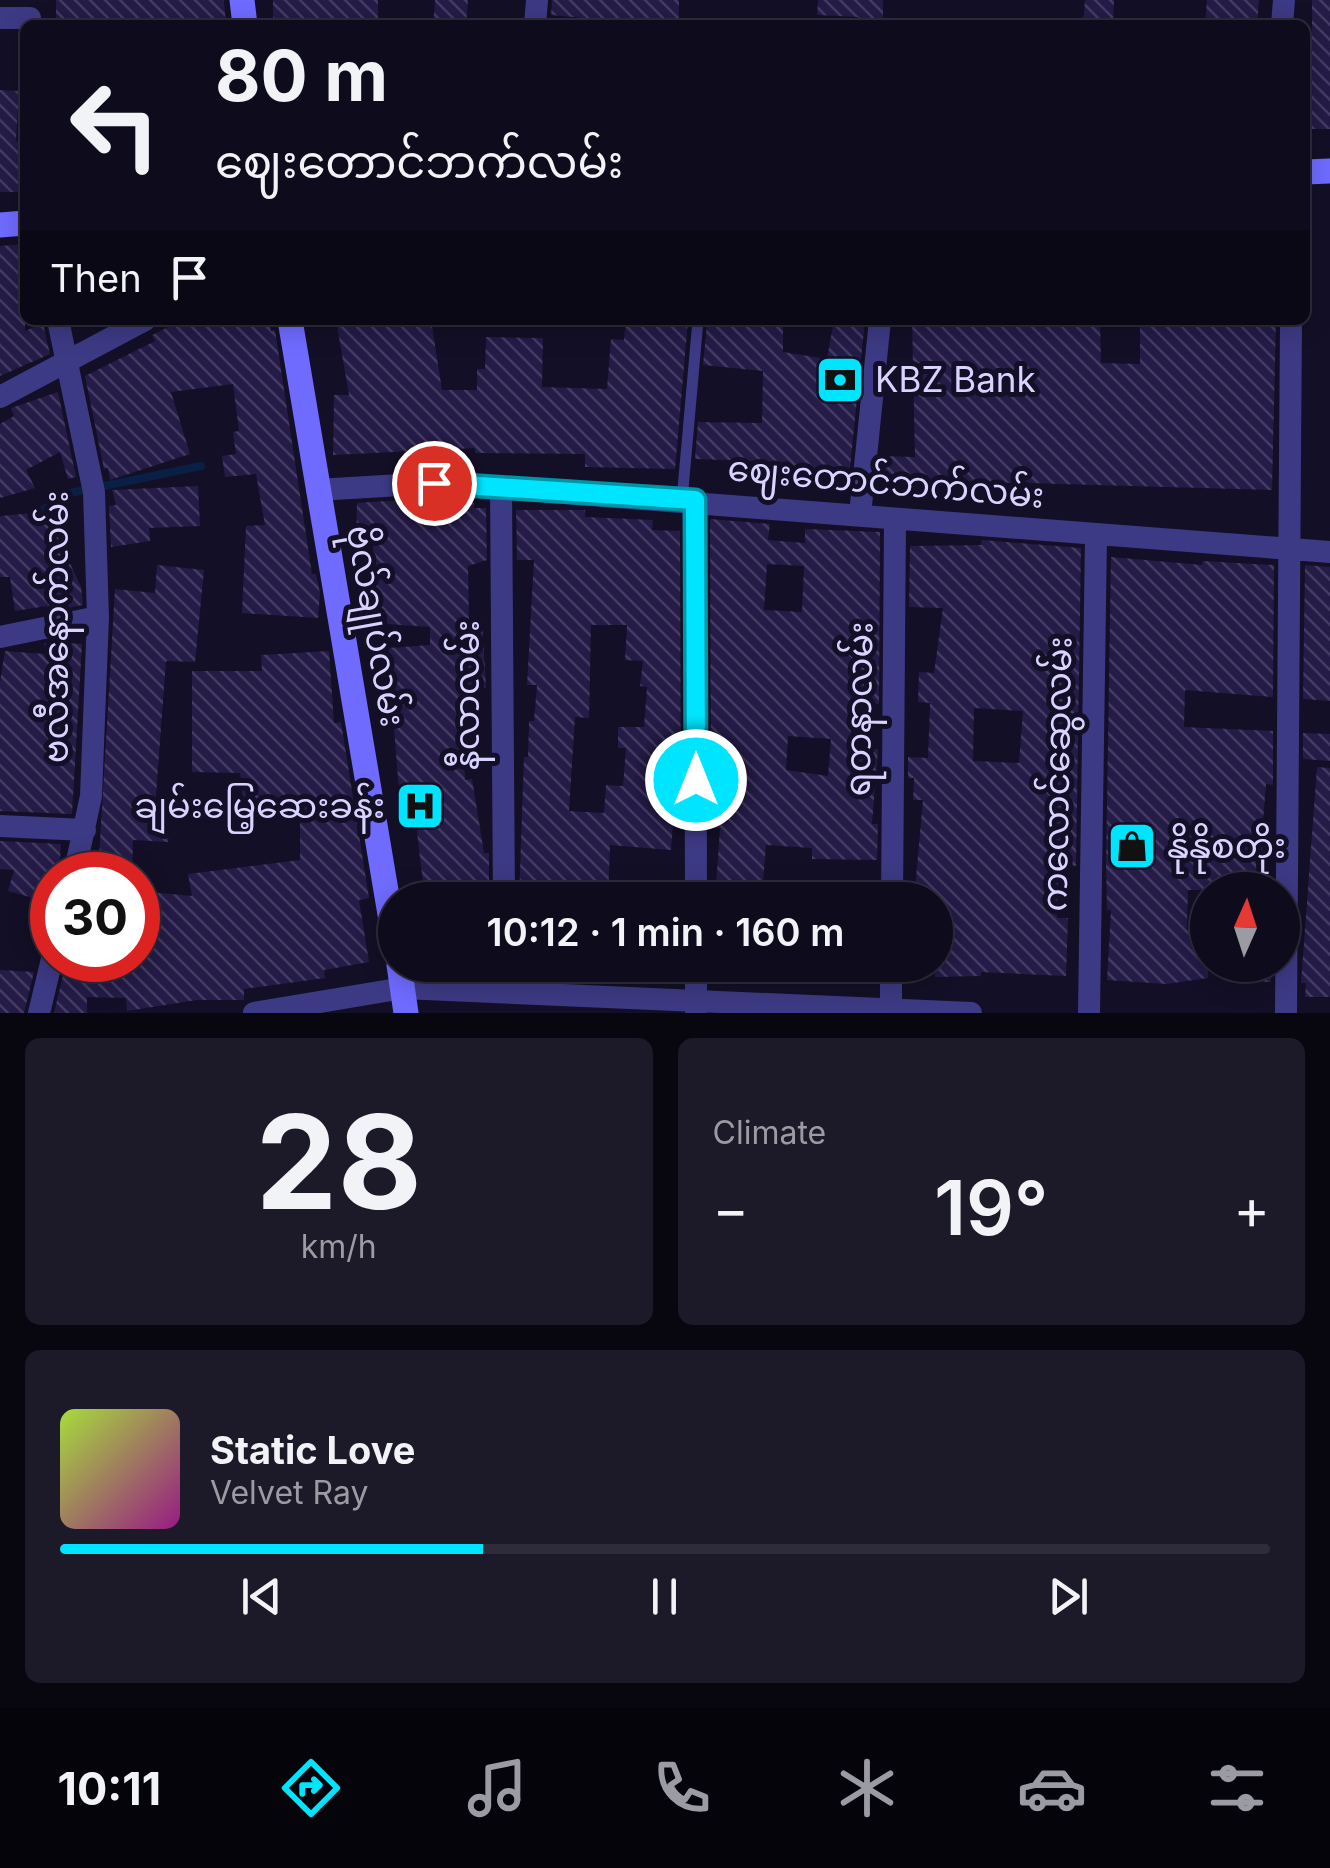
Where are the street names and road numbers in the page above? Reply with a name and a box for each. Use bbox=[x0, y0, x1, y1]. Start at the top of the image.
street label: ဈေးတောင်ဘက်လမ်း bbox=[725, 444, 1046, 524]
street label: ဗလီအနောက်လမ်း bbox=[32, 491, 84, 763]
street label: ဗိုလ်ချုပ်လမ်း bbox=[330, 522, 417, 731]
street label: နီလာလမ်း bbox=[443, 620, 495, 770]
street label: ရတနာလမ်း bbox=[833, 621, 889, 797]
street label: ကလောင်ဆွေလမ်း bbox=[1031, 636, 1086, 912]

